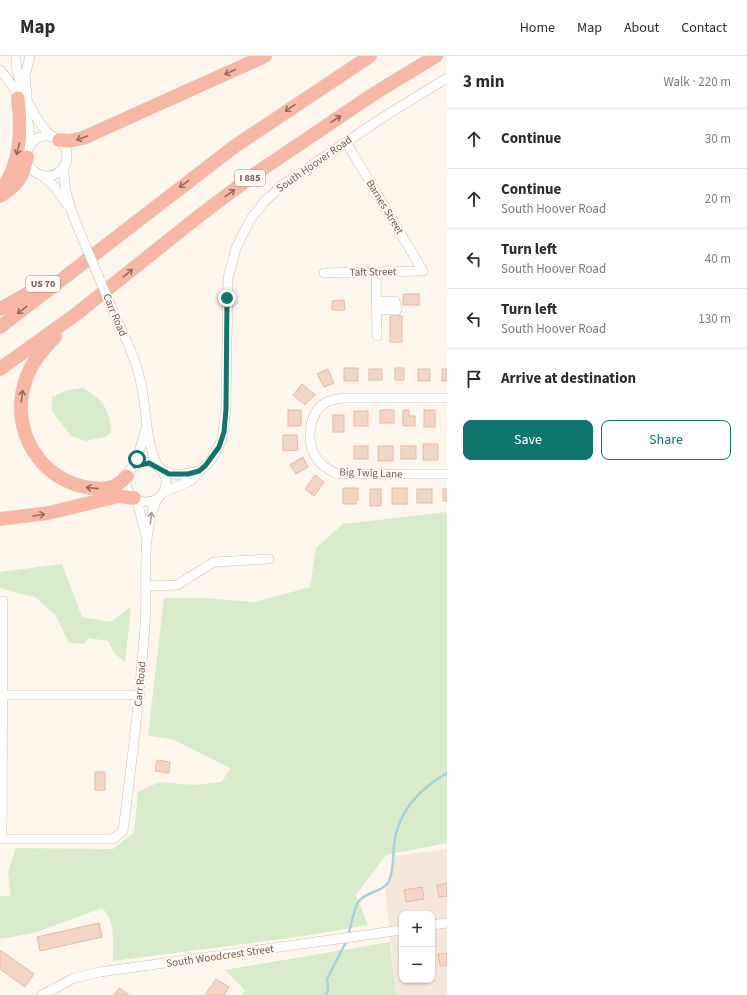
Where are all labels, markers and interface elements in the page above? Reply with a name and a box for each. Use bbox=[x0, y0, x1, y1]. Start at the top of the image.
text: Map bbox=[20, 14, 55, 41]
text: Home bbox=[520, 18, 555, 38]
text: Map bbox=[577, 18, 602, 38]
text: About bbox=[624, 18, 659, 38]
text: Contact bbox=[681, 18, 727, 38]
one-way arrow bbox=[224, 69, 236, 76]
text: 3 min bbox=[463, 70, 504, 94]
text: Walk · 220 m bbox=[663, 73, 731, 91]
one-way arrow bbox=[285, 104, 296, 112]
one-way arrow bbox=[331, 114, 342, 123]
icon: ahead bbox=[463, 128, 485, 150]
text: Continue bbox=[501, 128, 561, 149]
text: 30 m bbox=[705, 130, 731, 148]
street label: South Hoover Road bbox=[273, 132, 355, 196]
one-way arrow bbox=[75, 135, 88, 142]
one-way arrow bbox=[14, 142, 21, 155]
road number: I 885 bbox=[235, 170, 265, 186]
street label: Barnes Street bbox=[363, 177, 407, 238]
text: Continue bbox=[501, 179, 561, 200]
one-way arrow bbox=[179, 180, 190, 188]
icon: ahead bbox=[463, 188, 485, 210]
one-way arrow bbox=[224, 189, 235, 197]
text: 20 m bbox=[705, 190, 731, 208]
text: South Hoover Road bbox=[501, 200, 606, 218]
text: Turn left bbox=[501, 239, 557, 260]
icon: left bbox=[463, 248, 485, 270]
text: 40 m bbox=[705, 250, 731, 268]
text: South Hoover Road bbox=[501, 260, 606, 278]
street label: Taft Street bbox=[349, 264, 397, 280]
one-way arrow bbox=[122, 269, 133, 278]
road number: US 70 bbox=[26, 276, 60, 292]
route end bbox=[218, 289, 236, 307]
street label: Carr Road bbox=[99, 291, 131, 339]
text: Turn left bbox=[501, 299, 557, 320]
one-way arrow bbox=[17, 305, 28, 314]
icon: left bbox=[463, 308, 485, 330]
text: 130 m bbox=[698, 310, 731, 328]
text: South Hoover Road bbox=[501, 320, 606, 338]
icon: arrive bbox=[463, 368, 485, 390]
text: Arrive at destination bbox=[501, 368, 636, 389]
one-way arrow bbox=[18, 390, 26, 403]
button: Save bbox=[463, 420, 593, 460]
button: Share bbox=[601, 420, 731, 460]
route start bbox=[128, 450, 146, 468]
street label: Big Twig Lane bbox=[339, 464, 403, 482]
one-way arrow bbox=[86, 484, 99, 491]
one-way arrow bbox=[32, 511, 45, 519]
one-way arrow bbox=[147, 512, 155, 525]
street label: Carr Road bbox=[131, 661, 149, 707]
map controls bbox=[399, 911, 435, 983]
button: + bbox=[399, 911, 435, 947]
street label: South Woodcrest Street bbox=[165, 941, 275, 971]
button: − bbox=[399, 947, 435, 983]

